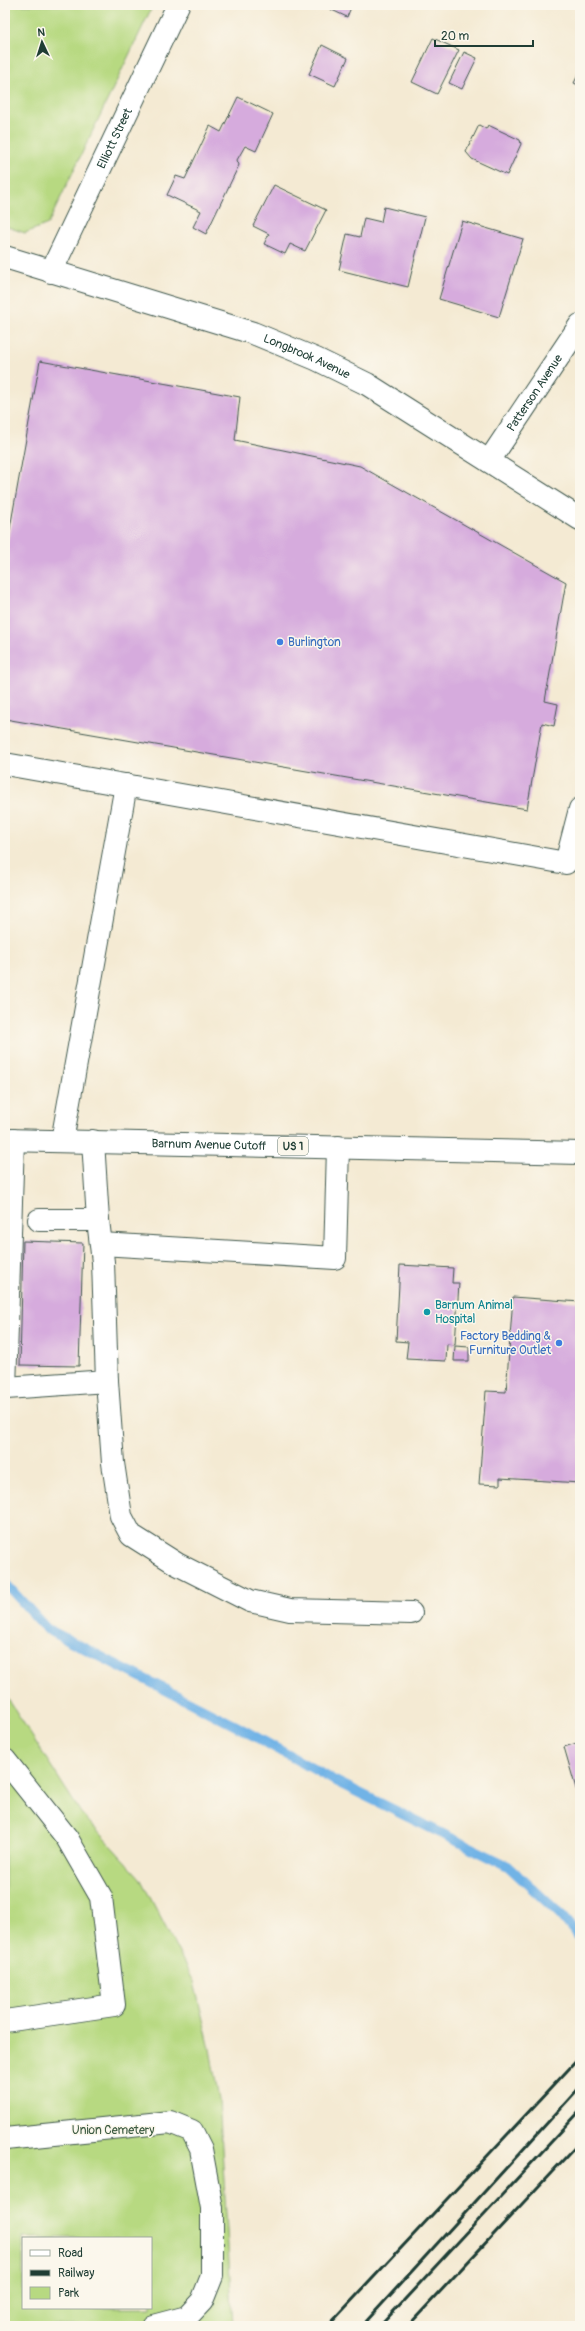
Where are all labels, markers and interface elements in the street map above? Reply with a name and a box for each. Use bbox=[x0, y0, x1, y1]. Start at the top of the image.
north arrow bbox=[22, 22, 62, 62]
scale bar bbox=[435, 22, 533, 48]
text: N bbox=[37, 26, 46, 39]
text: 20 m bbox=[441, 29, 470, 44]
street label: Elliott Street bbox=[94, 105, 135, 171]
street label: Longbrook Avenue bbox=[261, 331, 353, 382]
street label: Patterson Avenue bbox=[504, 351, 566, 434]
place label: Burlington bbox=[288, 635, 341, 650]
marker: Burlington bbox=[275, 637, 285, 647]
street label: Barnum Avenue Cutoff bbox=[151, 1136, 267, 1153]
road number: US 1 bbox=[278, 1137, 308, 1155]
place label: Barnum Animal Hospital bbox=[435, 1298, 513, 1327]
marker: Barnum Animal Hospital bbox=[422, 1307, 432, 1317]
place label: Factory Bedding & Furniture Outlet bbox=[460, 1329, 551, 1358]
marker: Factory Bedding & Furniture Outlet bbox=[554, 1338, 564, 1348]
park label: Union Cemetery bbox=[72, 2123, 154, 2138]
legend bbox=[22, 2237, 152, 2309]
text: Road bbox=[58, 2246, 83, 2261]
text: Railway bbox=[58, 2266, 94, 2281]
text: Park bbox=[58, 2286, 79, 2301]

